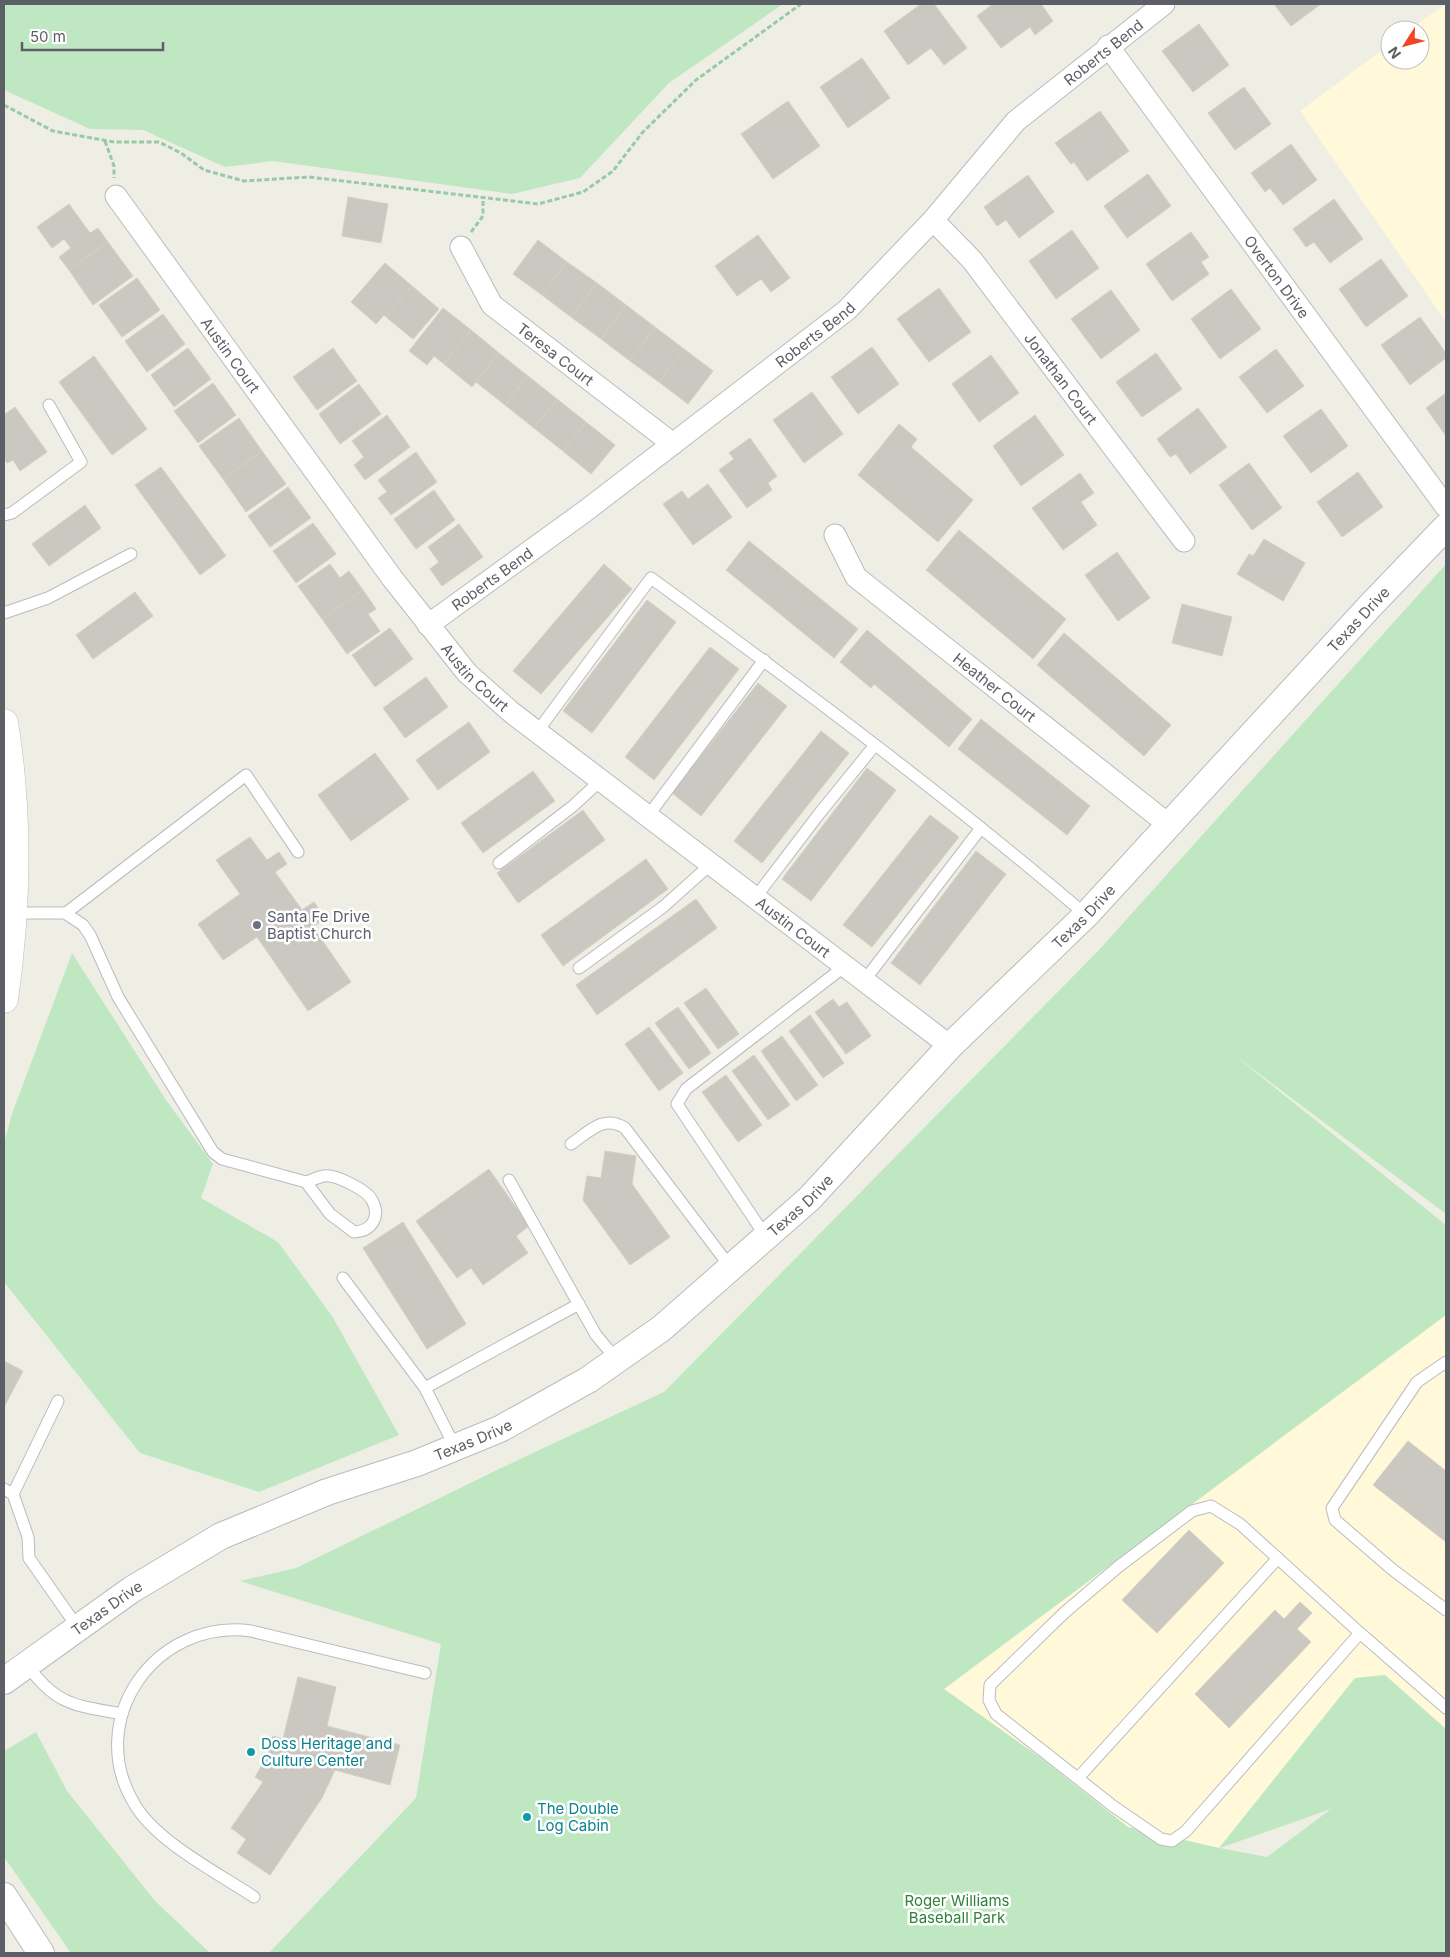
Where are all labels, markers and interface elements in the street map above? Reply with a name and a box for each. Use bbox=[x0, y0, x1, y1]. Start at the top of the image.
street label: Roberts Bend bbox=[1060, 15, 1147, 89]
scale bar bbox=[22, 20, 164, 52]
north arrow bbox=[1380, 20, 1430, 70]
text: 50 m bbox=[30, 27, 66, 46]
text: N bbox=[1384, 44, 1404, 62]
street label: Overton Drive bbox=[1240, 231, 1314, 322]
street label: Roberts Bend bbox=[771, 298, 859, 371]
street label: Austin Court bbox=[197, 313, 264, 396]
street label: Teresa Court bbox=[514, 318, 598, 389]
street label: Jonathan Court bbox=[1021, 329, 1102, 428]
street label: Roberts Bend bbox=[448, 543, 536, 614]
street label: Texas Drive bbox=[1323, 582, 1393, 656]
street label: Austin Court bbox=[438, 639, 513, 715]
street label: Heather Court bbox=[949, 648, 1040, 726]
street label: Texas Drive bbox=[1047, 880, 1119, 953]
street label: Austin Court bbox=[752, 893, 834, 961]
place label: Santa Fe Drive Baptist Church bbox=[267, 907, 372, 943]
marker: Santa Fe Drive Baptist Church bbox=[251, 919, 263, 931]
street label: Texas Drive bbox=[763, 1170, 837, 1241]
street label: Texas Drive bbox=[431, 1415, 515, 1465]
street label: Texas Drive bbox=[67, 1576, 146, 1639]
place label: Doss Heritage and Culture Center bbox=[261, 1734, 392, 1770]
marker: Doss Heritage and Culture Center bbox=[245, 1746, 257, 1758]
place label: The Double Log Cabin bbox=[537, 1799, 619, 1835]
marker: The Double Log Cabin bbox=[521, 1811, 533, 1823]
park label: Roger Williams Baseball Park bbox=[904, 1891, 1010, 1927]

